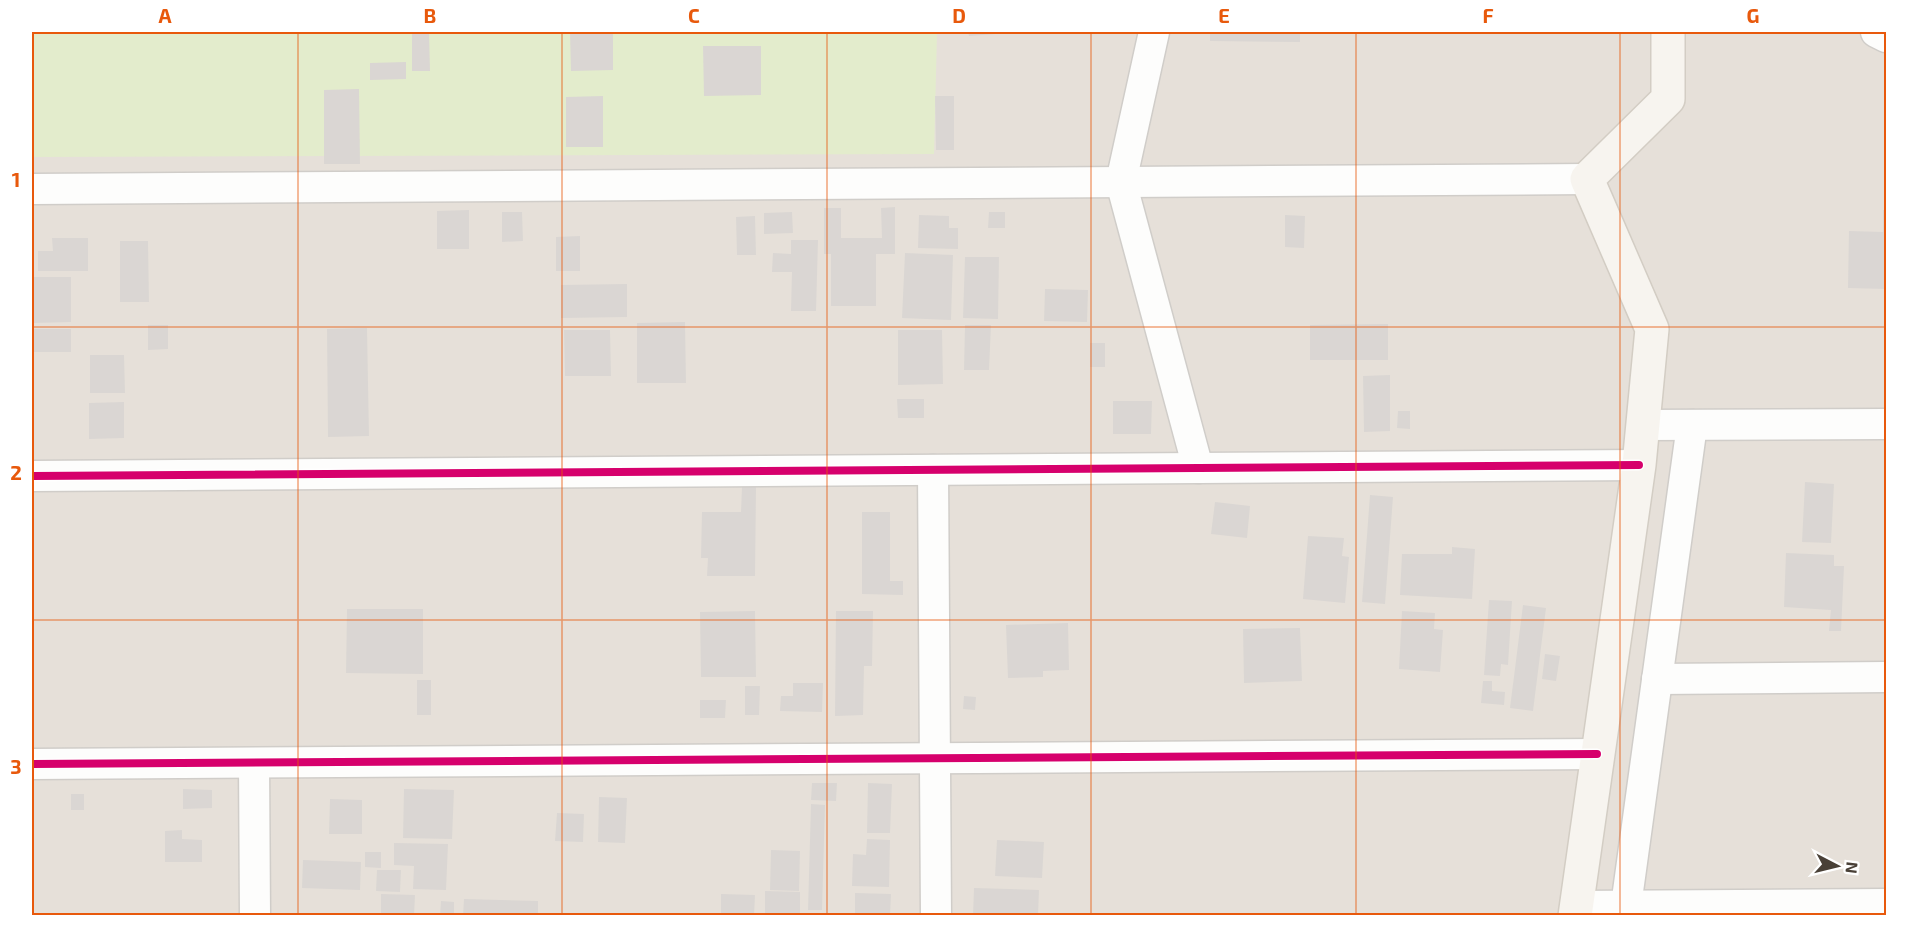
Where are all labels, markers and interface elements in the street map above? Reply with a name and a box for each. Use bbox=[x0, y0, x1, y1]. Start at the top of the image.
text: A bbox=[158, 3, 172, 27]
text: B bbox=[424, 3, 436, 27]
text: C bbox=[688, 3, 700, 27]
text: D bbox=[952, 3, 966, 27]
text: E bbox=[1218, 3, 1230, 27]
text: F bbox=[1482, 3, 1494, 27]
text: G bbox=[1747, 3, 1759, 27]
text: 1 bbox=[12, 167, 20, 191]
text: 2 bbox=[10, 460, 22, 484]
text: 3 bbox=[10, 754, 22, 778]
north arrow bbox=[1807, 836, 1867, 896]
text: N bbox=[1842, 861, 1863, 875]

